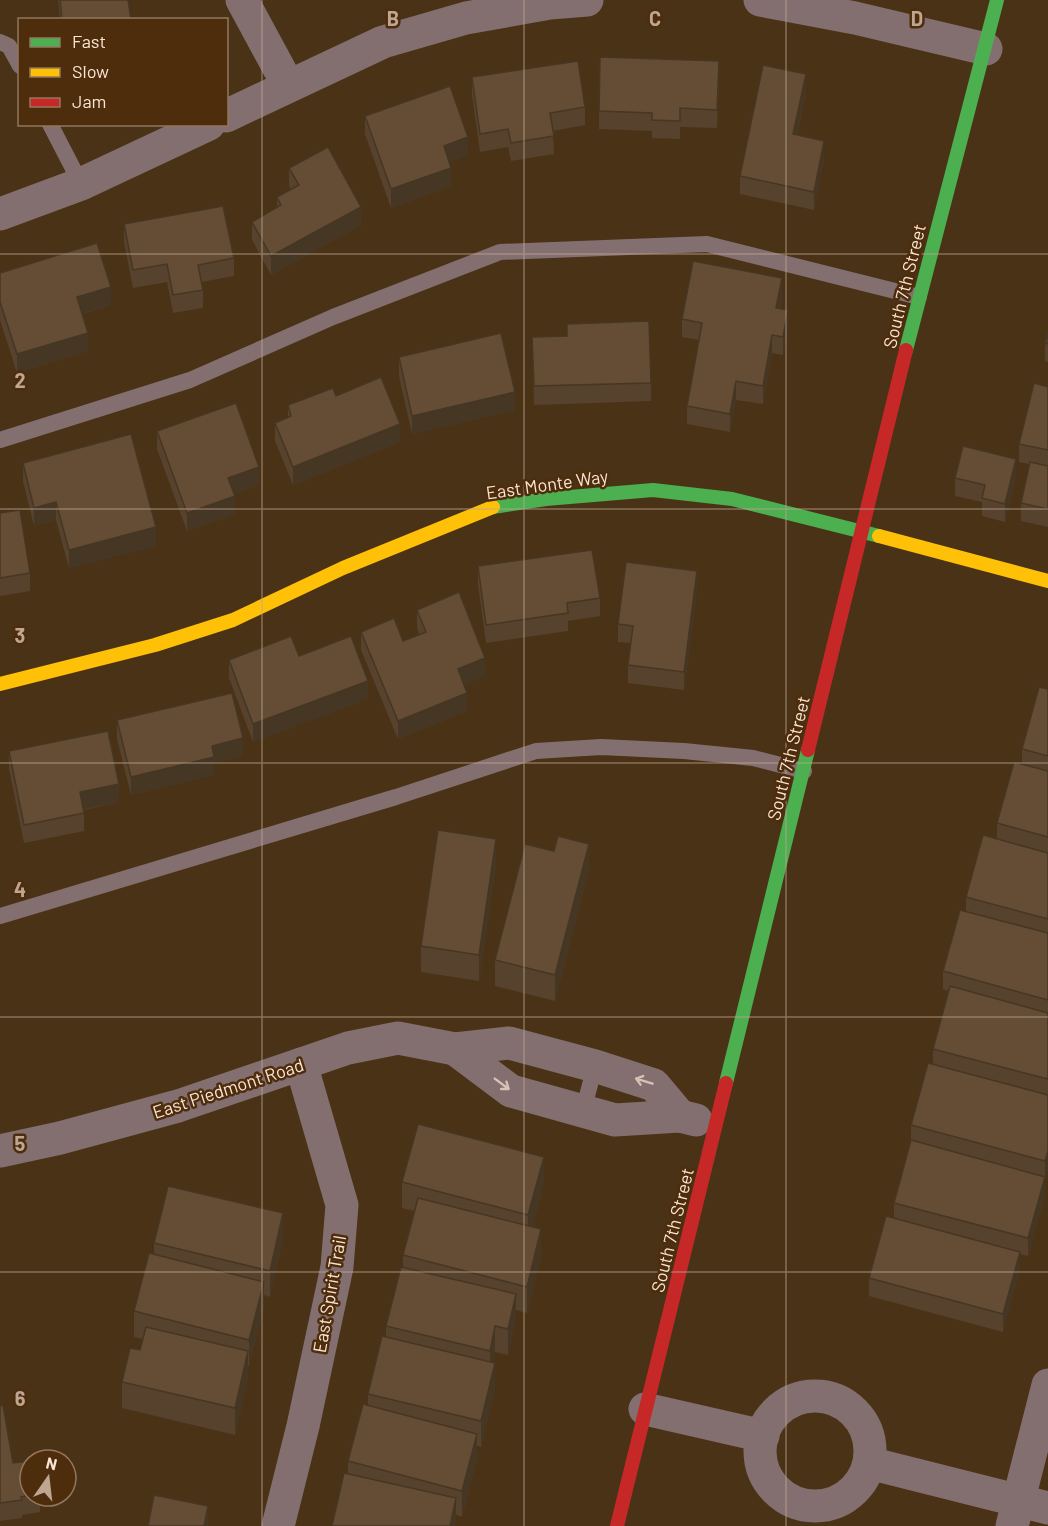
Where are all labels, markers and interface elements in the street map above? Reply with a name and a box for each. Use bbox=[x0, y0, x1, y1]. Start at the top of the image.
text: B bbox=[387, 6, 399, 30]
text: C bbox=[649, 6, 661, 30]
text: D bbox=[911, 6, 923, 30]
legend bbox=[18, 18, 228, 126]
text: Fast bbox=[72, 30, 106, 52]
text: Slow bbox=[72, 60, 109, 82]
text: Jam bbox=[72, 90, 106, 112]
street label: South 7th Street bbox=[878, 222, 930, 350]
text: 2 bbox=[14, 368, 26, 392]
street label: East Monte Way bbox=[485, 465, 609, 503]
text: 3 bbox=[15, 623, 25, 647]
street label: South 7th Street bbox=[762, 694, 814, 822]
text: 4 bbox=[14, 877, 26, 901]
street label: East Piedmont Road bbox=[150, 1053, 306, 1123]
one-way arrow bbox=[635, 1075, 654, 1086]
one-way arrow bbox=[494, 1078, 510, 1091]
text: 5 bbox=[15, 1131, 26, 1155]
street label: South 7th Street bbox=[646, 1166, 698, 1294]
street label: East Spirit Trail bbox=[308, 1234, 350, 1354]
text: 6 bbox=[15, 1386, 26, 1410]
north arrow bbox=[18, 1448, 78, 1508]
text: N bbox=[44, 1452, 59, 1473]

